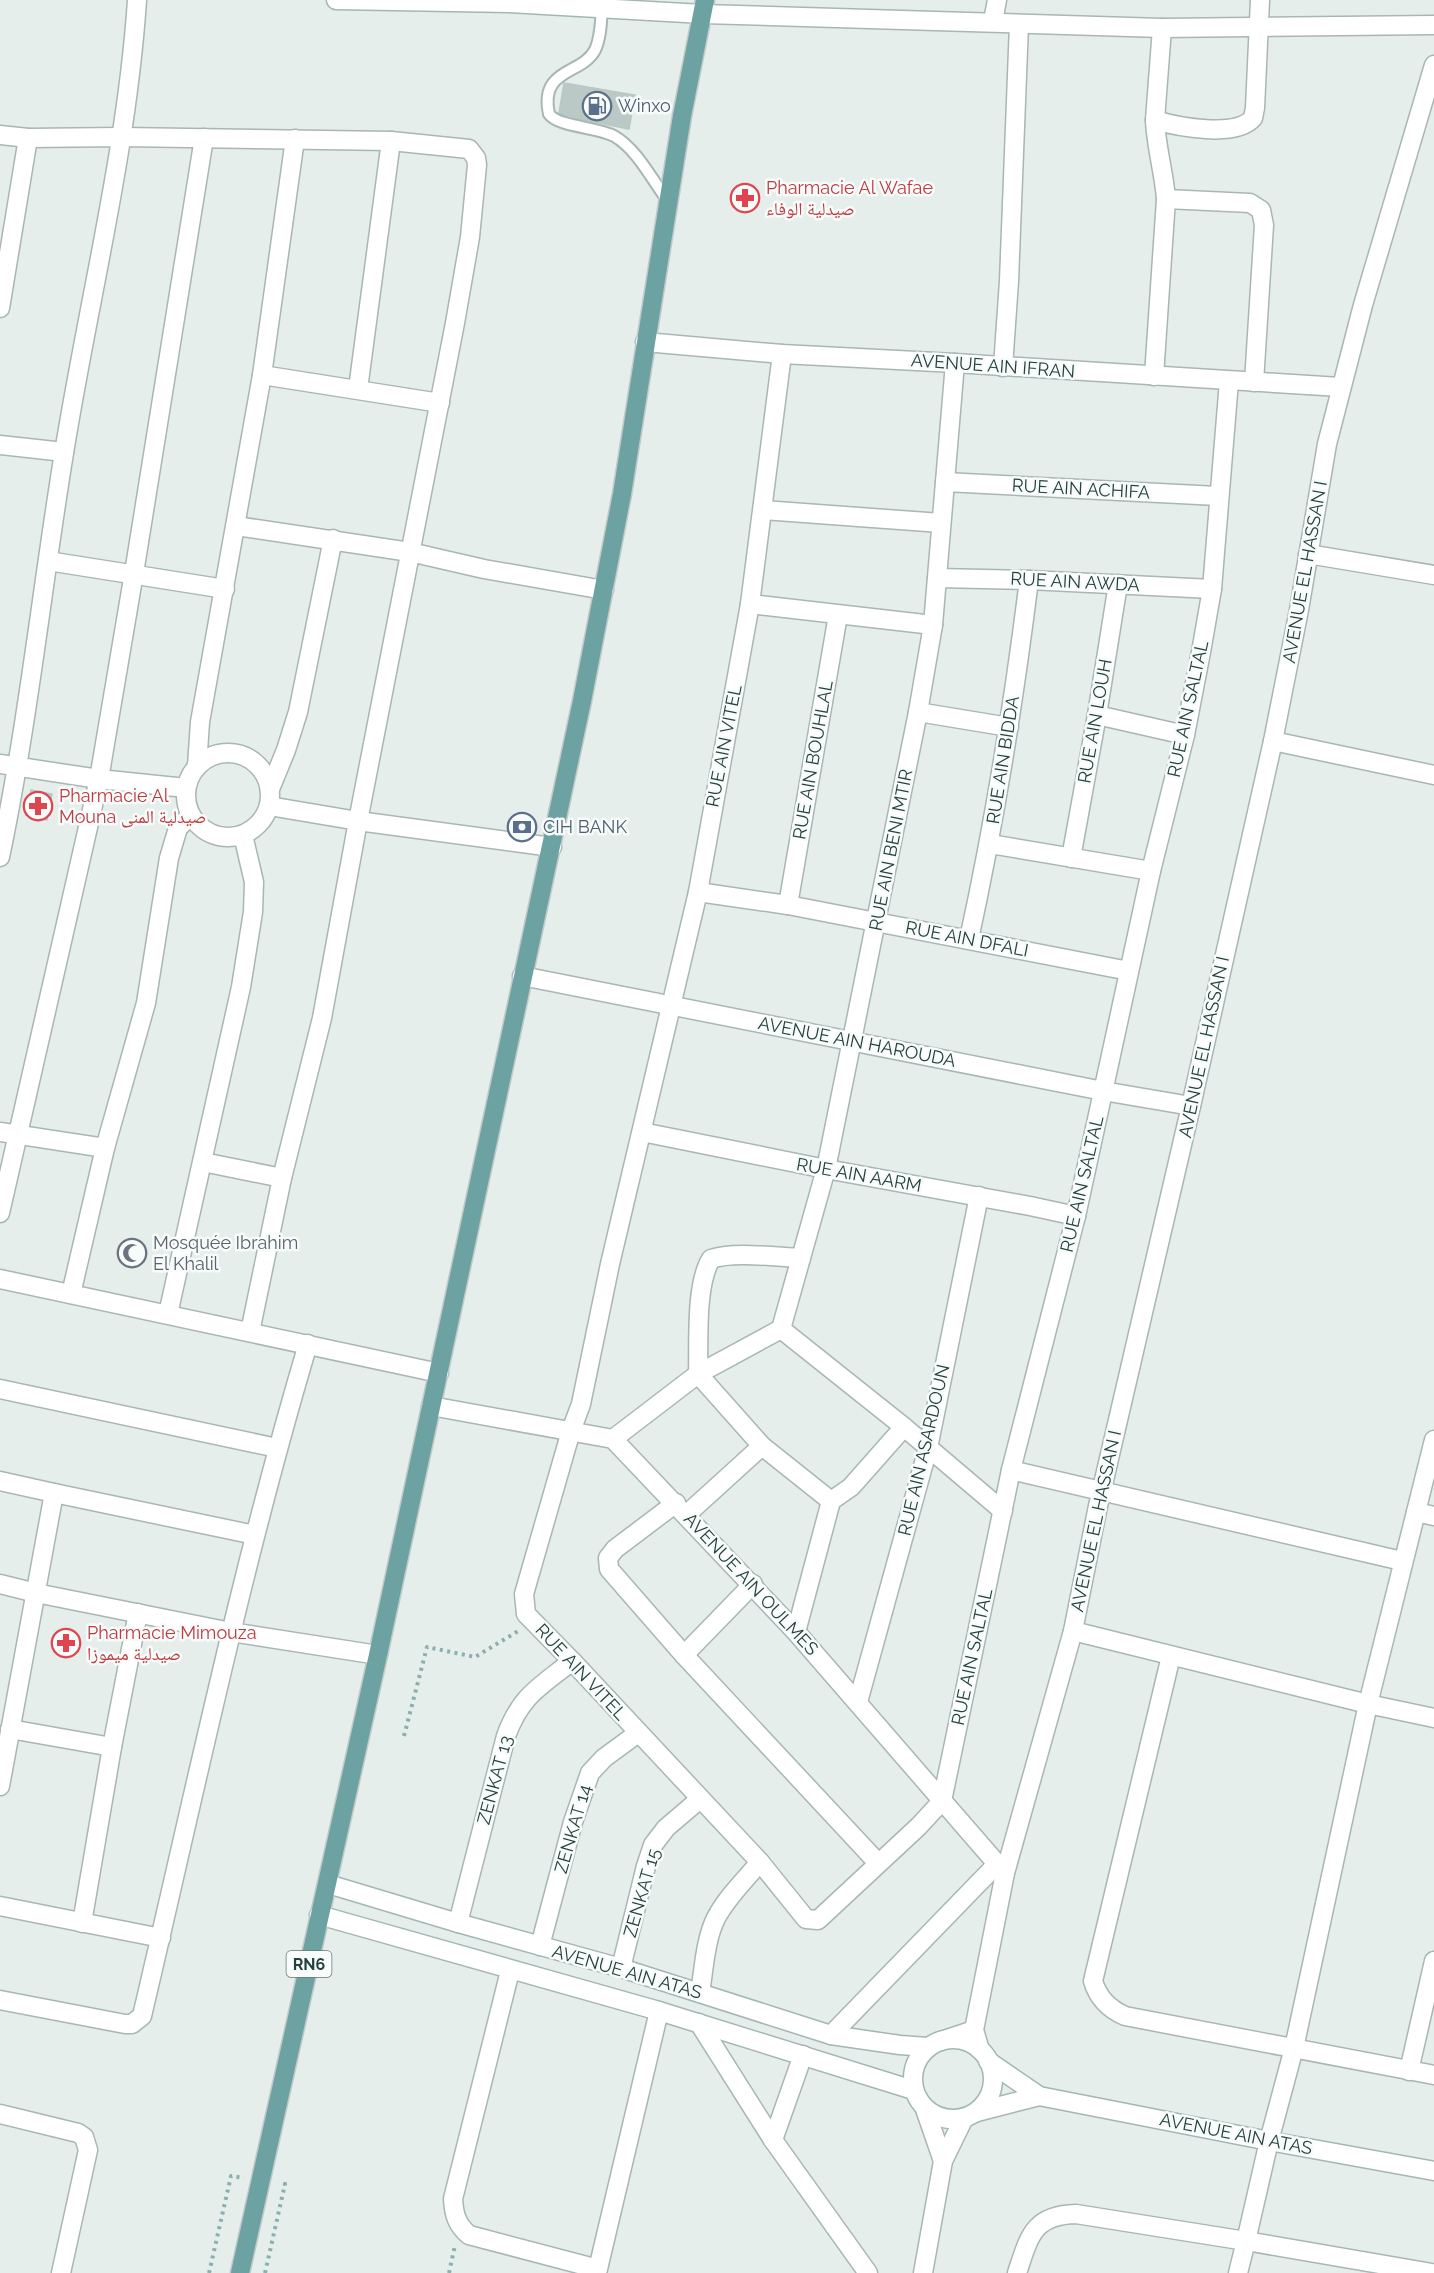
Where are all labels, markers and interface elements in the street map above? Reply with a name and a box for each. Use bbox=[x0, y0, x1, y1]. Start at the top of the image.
fuel station icon: Winxo bbox=[581, 90, 613, 122]
place label: Winxo bbox=[618, 95, 671, 116]
place label: Pharmacie Al Wafae صيدلية الوفاء bbox=[766, 177, 933, 219]
pharmacy icon: Pharmacie Al Wafae صيدلية الوفاء bbox=[729, 182, 761, 214]
street label: AVENUE AIN IFRAN bbox=[910, 349, 1076, 382]
street label: RUE AIN ACHIFA bbox=[1011, 474, 1151, 503]
street label: AVENUE EL HASSAN I bbox=[1278, 479, 1331, 665]
street label: RUE AIN AWDA bbox=[1010, 568, 1140, 595]
street label: RUE AIN SALTAL bbox=[1163, 638, 1212, 779]
street label: RUE AIN LOUH bbox=[1073, 657, 1116, 785]
street label: RUE AIN BOUHLAL bbox=[788, 678, 837, 841]
street label: RUE AIN VITEL bbox=[701, 683, 746, 809]
street label: RUE AIN BIDDA bbox=[982, 694, 1023, 825]
street label: RUE AIN BENI MTIR bbox=[865, 767, 917, 933]
place label: Pharmacie Al Mouna صيدلية المنى bbox=[59, 785, 206, 828]
pharmacy icon: Pharmacie Al Mouna صيدلية المنى bbox=[22, 790, 54, 822]
bank icon: CIH BANK bbox=[506, 811, 538, 843]
place label: CIH BANK bbox=[543, 816, 627, 837]
street label: RUE AIN DFALI bbox=[904, 916, 1030, 961]
street label: AVENUE EL HASSAN I bbox=[1174, 954, 1233, 1139]
street label: AVENUE AIN HAROUDA bbox=[757, 1012, 958, 1071]
street label: RUE AIN SALTAL bbox=[1056, 1113, 1108, 1254]
street label: RUE AIN AARM bbox=[795, 1153, 923, 1196]
place label: Mosquée Ibrahim El Khalil bbox=[153, 1232, 298, 1274]
mosque icon: Mosquée Ibrahim El Khalil bbox=[116, 1237, 148, 1269]
street label: RUE AIN ASARDOUN bbox=[894, 1362, 953, 1538]
street label: AVENUE EL HASSAN I bbox=[1066, 1428, 1125, 1613]
street label: AVENUE AIN OULMES bbox=[680, 1508, 823, 1659]
street label: RUE AIN SALTAL bbox=[947, 1586, 996, 1727]
street label: RUE AIN VITEL bbox=[531, 1619, 632, 1725]
place label: Pharmacie Mimouza صيدلية ميموزا bbox=[87, 1622, 256, 1664]
pharmacy icon: Pharmacie Mimouza صيدلية ميموزا bbox=[50, 1627, 82, 1659]
street label: ZENKAT 13 bbox=[473, 1733, 516, 1827]
street label: ZENKAT 14 bbox=[550, 1782, 595, 1876]
street label: ZENKAT 15 bbox=[619, 1846, 664, 1940]
street label: AVENUE AIN ATAS bbox=[550, 1940, 705, 2003]
road number: RN6 bbox=[286, 1951, 332, 1977]
street label: AVENUE AIN ATAS bbox=[1158, 2108, 1314, 2159]

